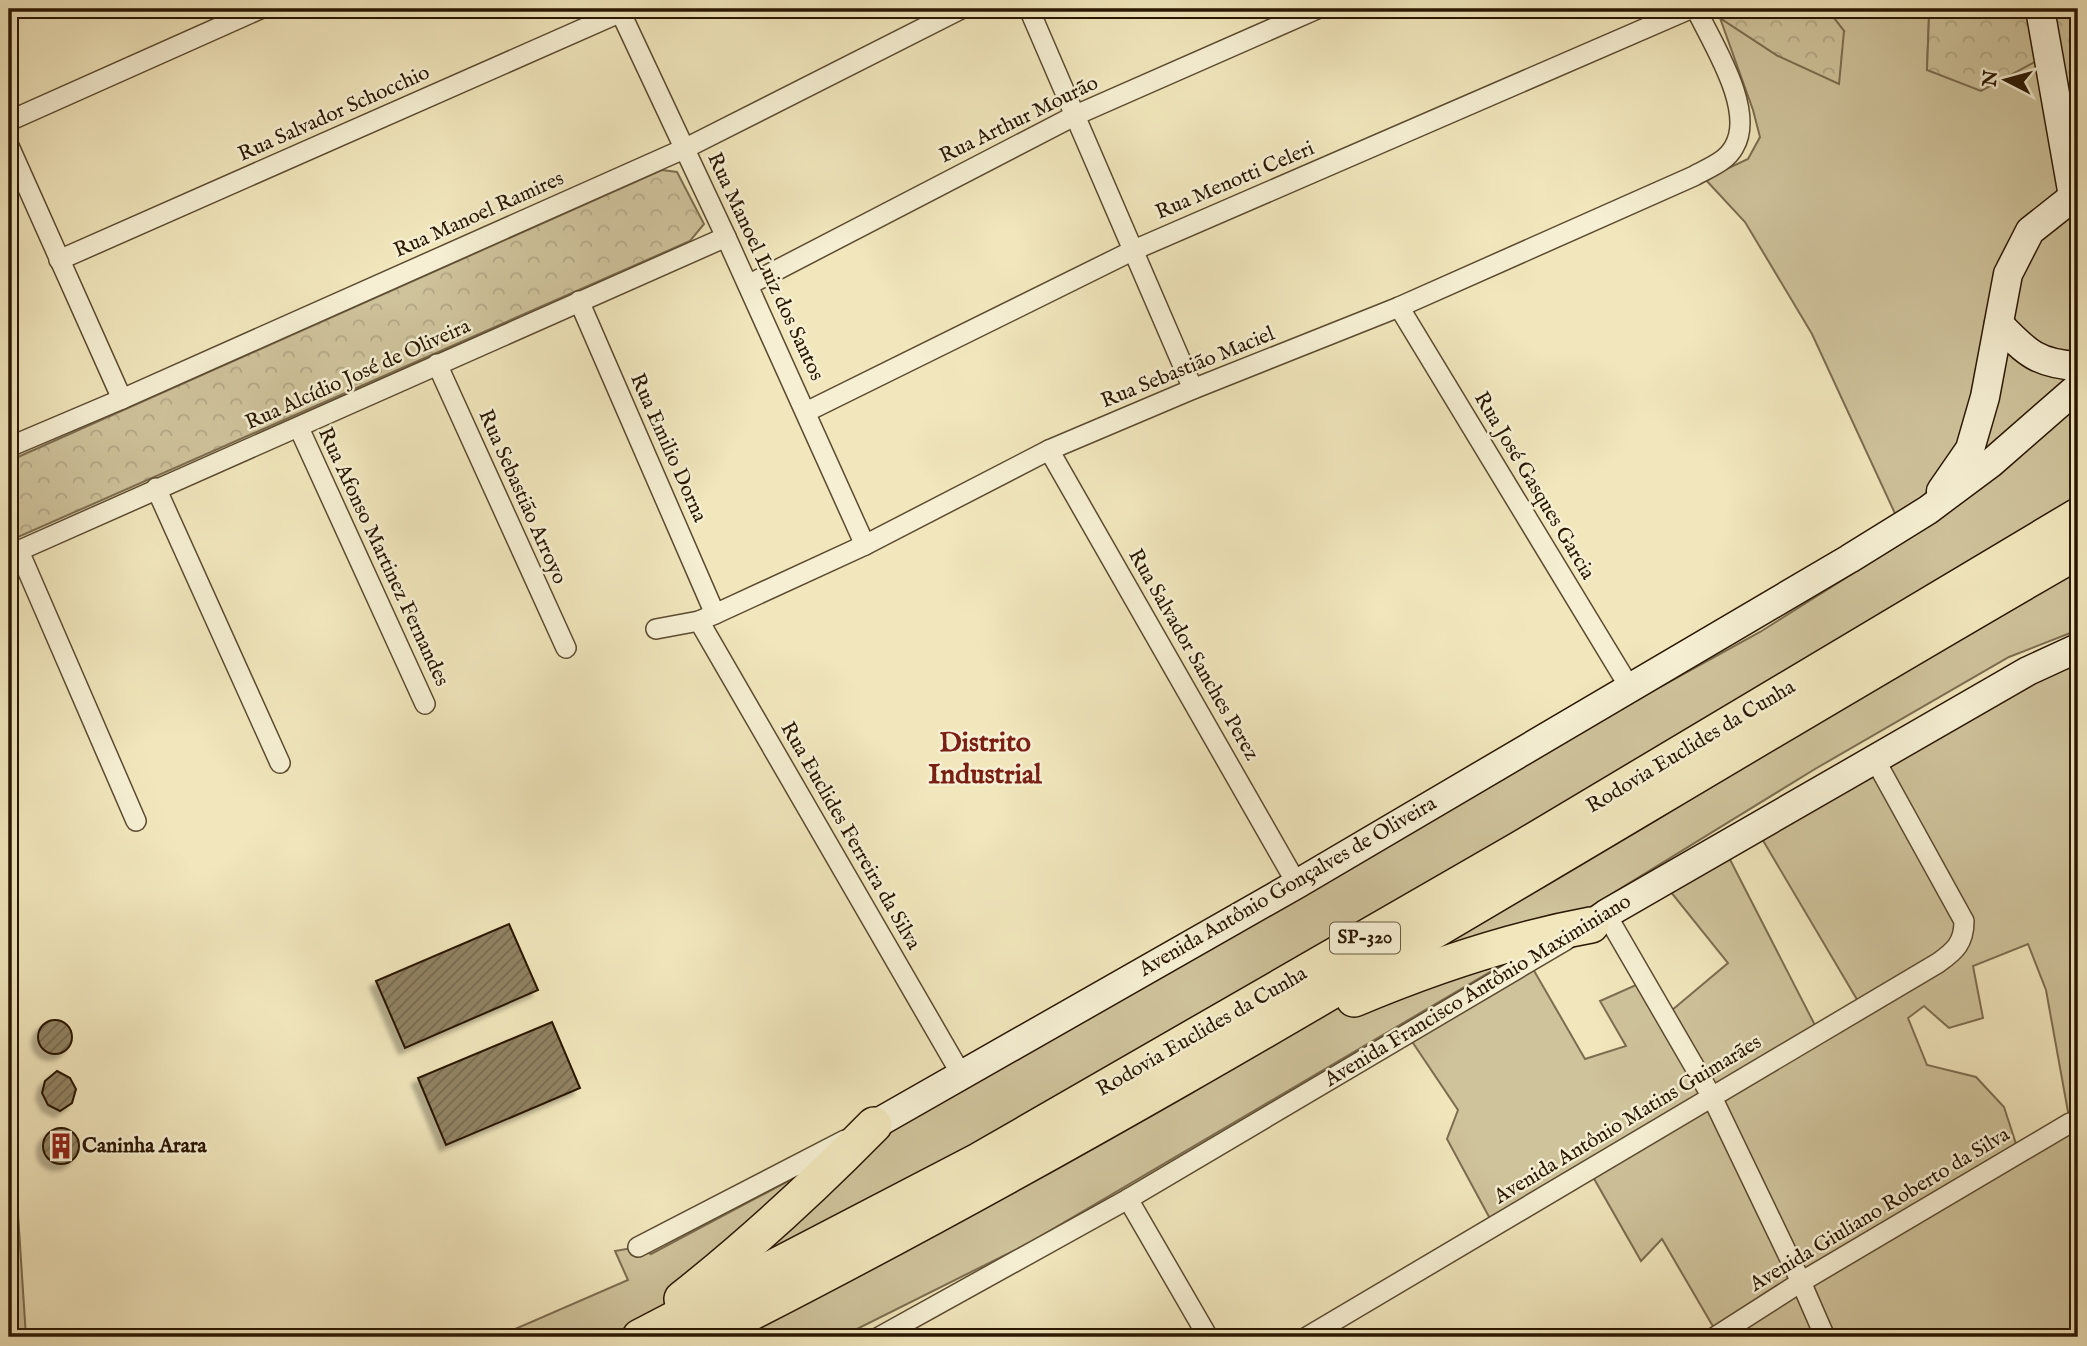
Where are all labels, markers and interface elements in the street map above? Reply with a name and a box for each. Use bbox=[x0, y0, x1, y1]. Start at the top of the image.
north arrow bbox=[1972, 46, 2042, 116]
street label: Rua Salvador Schocchio bbox=[234, 60, 434, 168]
text: N bbox=[1978, 68, 2004, 89]
street label: Rua Arthur Mourão bbox=[935, 70, 1103, 170]
street label: Rua Menotti Celeri bbox=[1151, 135, 1319, 227]
street label: Rua Manoel Luiz dos Santos bbox=[700, 149, 830, 385]
street label: Rua Manoel Ramires bbox=[390, 165, 568, 265]
street label: Rua Alcídio José de Oliveira bbox=[241, 313, 476, 437]
street label: Rua Sebastião Maciel bbox=[1097, 321, 1279, 415]
street label: Rua Emilio Dorna bbox=[623, 369, 713, 527]
street label: Rua José Gasques Garcia bbox=[1467, 387, 1601, 586]
street label: Rua Sebastião Arroyo bbox=[471, 405, 573, 589]
street label: Rua Afonso Martinez Fernandes bbox=[311, 423, 455, 691]
street label: Rua Salvador Sanches Perez bbox=[1121, 544, 1265, 766]
street label: Rodovia Euclides da Cunha bbox=[1582, 673, 1801, 820]
street label: Rua Euclides Ferreira da Silva bbox=[774, 717, 927, 956]
district label: Distrito Industrial bbox=[928, 726, 1043, 793]
street label: Avenida Antônio Gonçalves de Oliveira bbox=[1133, 790, 1442, 984]
street label: Avenida Francisco Antônio Maximiniano bbox=[1319, 888, 1636, 1094]
road number: SP-320 bbox=[1330, 922, 1400, 954]
street label: Rodovia Euclides da Cunha bbox=[1092, 960, 1313, 1103]
street label: Avenida Antônio Matins Guimarães bbox=[1488, 1029, 1767, 1211]
street label: Avenida Giuliano Roberto da Silva bbox=[1744, 1121, 2016, 1299]
building icon: Caninha Arara bbox=[46, 1131, 76, 1161]
place label: Caninha Arara bbox=[82, 1133, 208, 1160]

